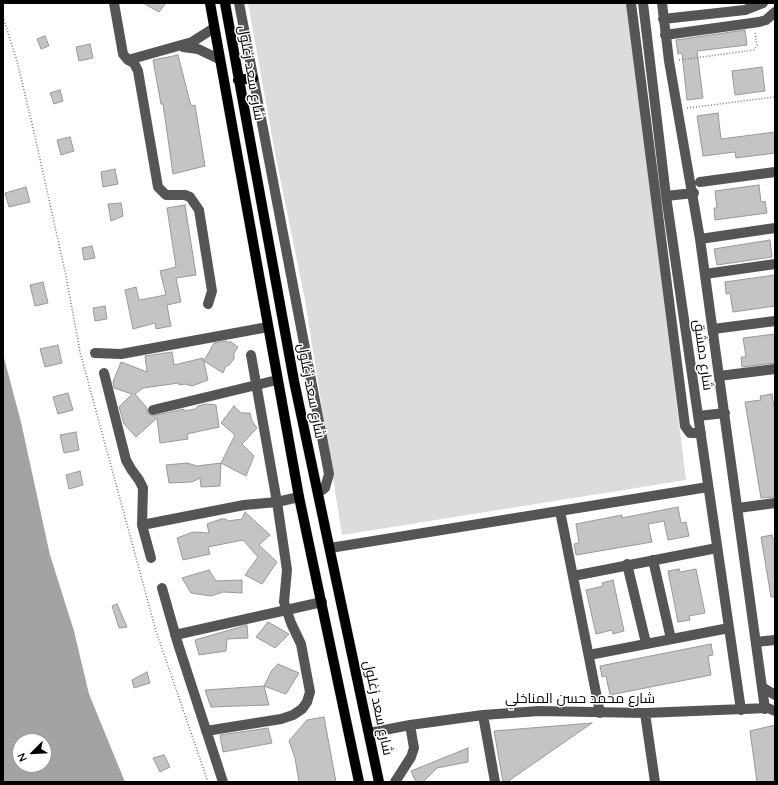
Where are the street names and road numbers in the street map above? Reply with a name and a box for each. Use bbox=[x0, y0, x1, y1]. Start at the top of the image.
street label: شارع سعد زغلول bbox=[234, 24, 268, 122]
street label: شارع دمشق bbox=[690, 319, 716, 391]
street label: شارع سعد زغلول bbox=[294, 342, 328, 440]
street label: شارع سعد زغلول bbox=[360, 659, 396, 757]
street label: شارع محمد حسن المناخلي bbox=[505, 691, 655, 707]

